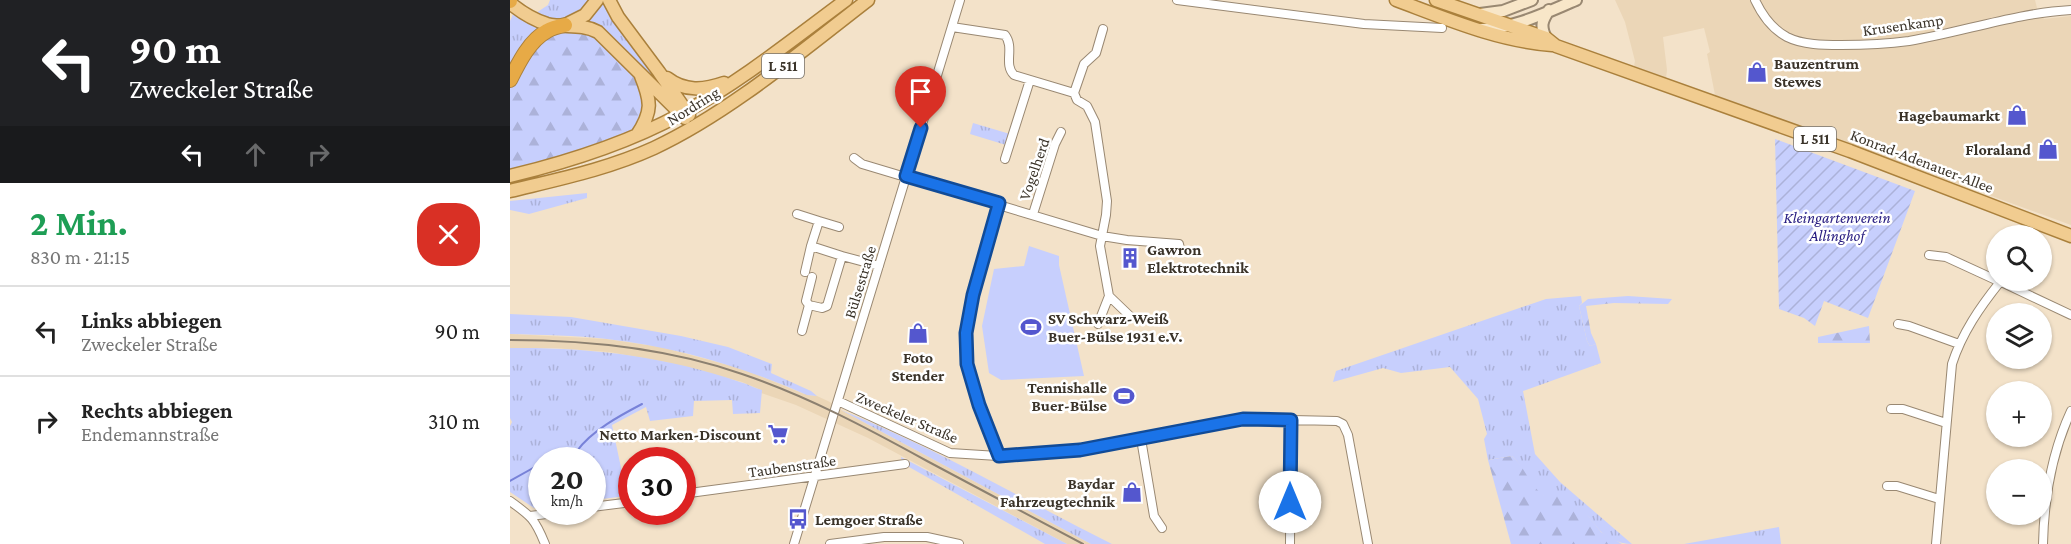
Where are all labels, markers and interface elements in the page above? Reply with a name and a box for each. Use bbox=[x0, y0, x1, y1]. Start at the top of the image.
street label: Krusenkamp bbox=[1861, 11, 1945, 40]
icon: left bbox=[30, 24, 108, 102]
text: 90 m bbox=[129, 25, 221, 72]
road number: L 511 bbox=[762, 54, 804, 78]
place label: Bauzentrum Stewes bbox=[1774, 55, 1859, 90]
shop icon: Bauzentrum Stewes bbox=[1745, 60, 1769, 84]
pin bbox=[895, 66, 946, 128]
text: Zweckeler Straße bbox=[129, 74, 313, 104]
icon: arrive bbox=[904, 75, 937, 108]
street label: Nordring bbox=[664, 83, 723, 130]
shop icon: Hagebaumarkt bbox=[2005, 103, 2029, 127]
place label: Hagebaumarkt bbox=[1898, 107, 2000, 124]
street label: Konrad-Adenauer-Allee bbox=[1848, 126, 1996, 196]
road number: L 511 bbox=[1794, 127, 1836, 151]
street label: Vogelherd bbox=[1015, 135, 1054, 203]
shop icon: Floraland bbox=[2036, 137, 2060, 161]
icon: left bbox=[176, 138, 209, 171]
icon: ahead bbox=[239, 138, 272, 171]
icon: right bbox=[302, 138, 335, 171]
place label: Floraland bbox=[1965, 141, 2031, 158]
text: 2 Min. bbox=[30, 203, 128, 243]
button: close bbox=[417, 203, 480, 266]
park label: Kleingartenverein Allinghof bbox=[1783, 209, 1891, 245]
map controls bbox=[1986, 225, 2052, 525]
button: search bbox=[1986, 225, 2052, 291]
place label: Gawron Elektrotechnik bbox=[1147, 241, 1249, 276]
street label: Bülsestraße bbox=[841, 244, 879, 320]
text: 830 m · 21:15 bbox=[30, 246, 130, 268]
building icon: Gawron Elektrotechnik bbox=[1118, 246, 1142, 270]
button: layers bbox=[1986, 303, 2052, 369]
text: Links abbiegen bbox=[81, 308, 222, 333]
place label: SV Schwarz-Weiß Buer-Bülse 1931 e.V. bbox=[1048, 310, 1183, 345]
icon: left bbox=[30, 315, 63, 348]
sports icon: SV Schwarz-Weiß Buer-Bülse 1931 e.V. bbox=[1019, 315, 1043, 339]
text: 90 m bbox=[435, 319, 480, 344]
shop icon: Foto Stender bbox=[906, 321, 930, 345]
text: Zweckeler Straße bbox=[81, 333, 218, 355]
place label: Foto Stender bbox=[892, 349, 945, 384]
place label: Tennishalle Buer-Bülse bbox=[1027, 379, 1108, 414]
button: + bbox=[1986, 381, 2052, 447]
sports icon: Tennishalle Buer-Bülse bbox=[1112, 384, 1136, 408]
street label: Zweckeler Straße bbox=[853, 388, 961, 446]
text: Rechts abbiegen bbox=[81, 398, 233, 423]
icon: right bbox=[30, 405, 63, 438]
text: 310 m bbox=[428, 409, 480, 434]
supermarket icon: Netto Marken-Discount bbox=[766, 422, 790, 446]
text: Endemannstraße bbox=[81, 423, 219, 445]
place label: Netto Marken-Discount bbox=[599, 426, 761, 443]
speed limit sign: 30 bbox=[618, 447, 696, 525]
street label: Taubenstraße bbox=[747, 451, 837, 481]
button: − bbox=[1986, 459, 2052, 525]
text: 20 bbox=[550, 462, 584, 495]
position arrow bbox=[1258, 470, 1322, 534]
place label: Baydar Fahrzeugtechnik bbox=[1000, 475, 1116, 510]
shop icon: Baydar Fahrzeugtechnik bbox=[1120, 480, 1144, 504]
text: km/h bbox=[551, 493, 583, 509]
bus stop icon: Lemgoer Straße bbox=[786, 507, 810, 531]
place label: Lemgoer Straße bbox=[815, 511, 923, 528]

